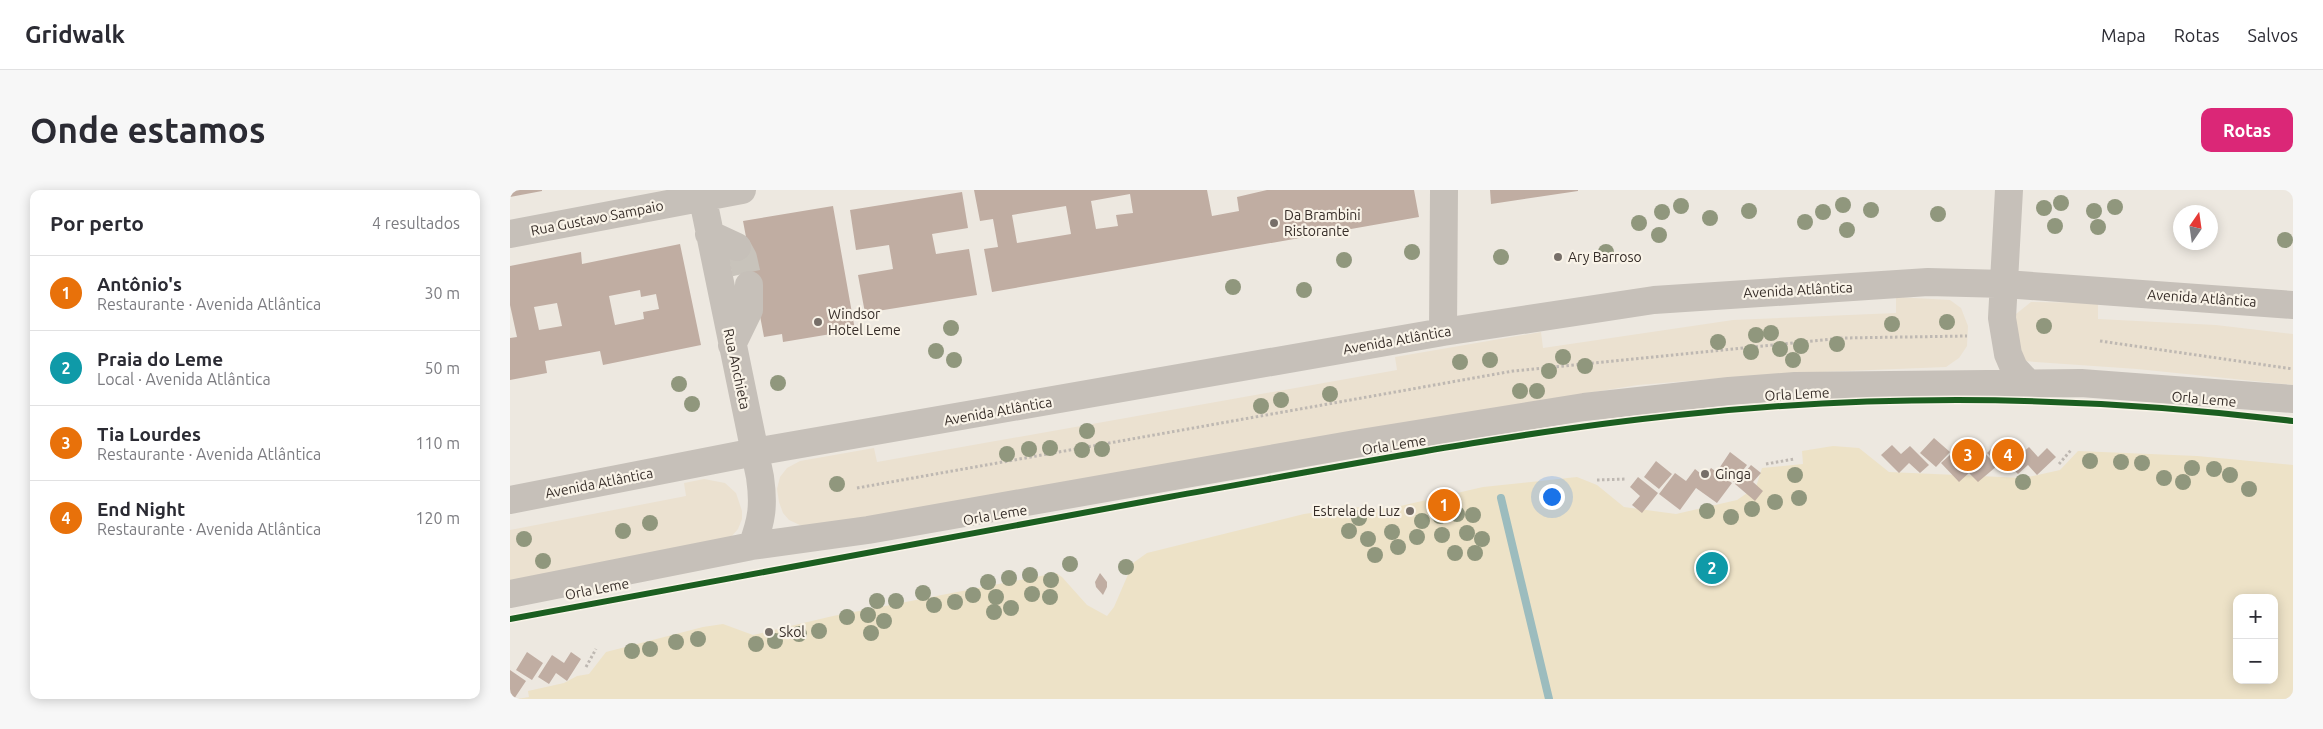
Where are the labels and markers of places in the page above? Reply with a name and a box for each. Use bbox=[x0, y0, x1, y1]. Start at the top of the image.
place label: Da Brambini Ristorante bbox=[1284, 207, 1361, 239]
marker: Da Brambini Ristorante bbox=[1268, 217, 1280, 229]
place label: Ary Barroso bbox=[1568, 249, 1642, 265]
marker: Ary Barroso bbox=[1552, 251, 1564, 263]
place label: Windsor Hotel Leme bbox=[828, 306, 901, 338]
marker: Windsor Hotel Leme bbox=[812, 316, 824, 328]
pin: 3 bbox=[1952, 436, 1984, 474]
pin: 4 bbox=[1992, 436, 2024, 474]
place label: Ginga bbox=[1715, 466, 1751, 482]
marker: Ginga bbox=[1699, 468, 1711, 480]
pin: 1 bbox=[1428, 486, 1460, 524]
place label: Estrela de Luz bbox=[1313, 503, 1400, 519]
marker: Estrela de Luz bbox=[1404, 505, 1416, 517]
pin: 2 bbox=[1696, 549, 1728, 587]
place label: Skol bbox=[779, 624, 805, 640]
marker: Skol bbox=[763, 626, 775, 638]

